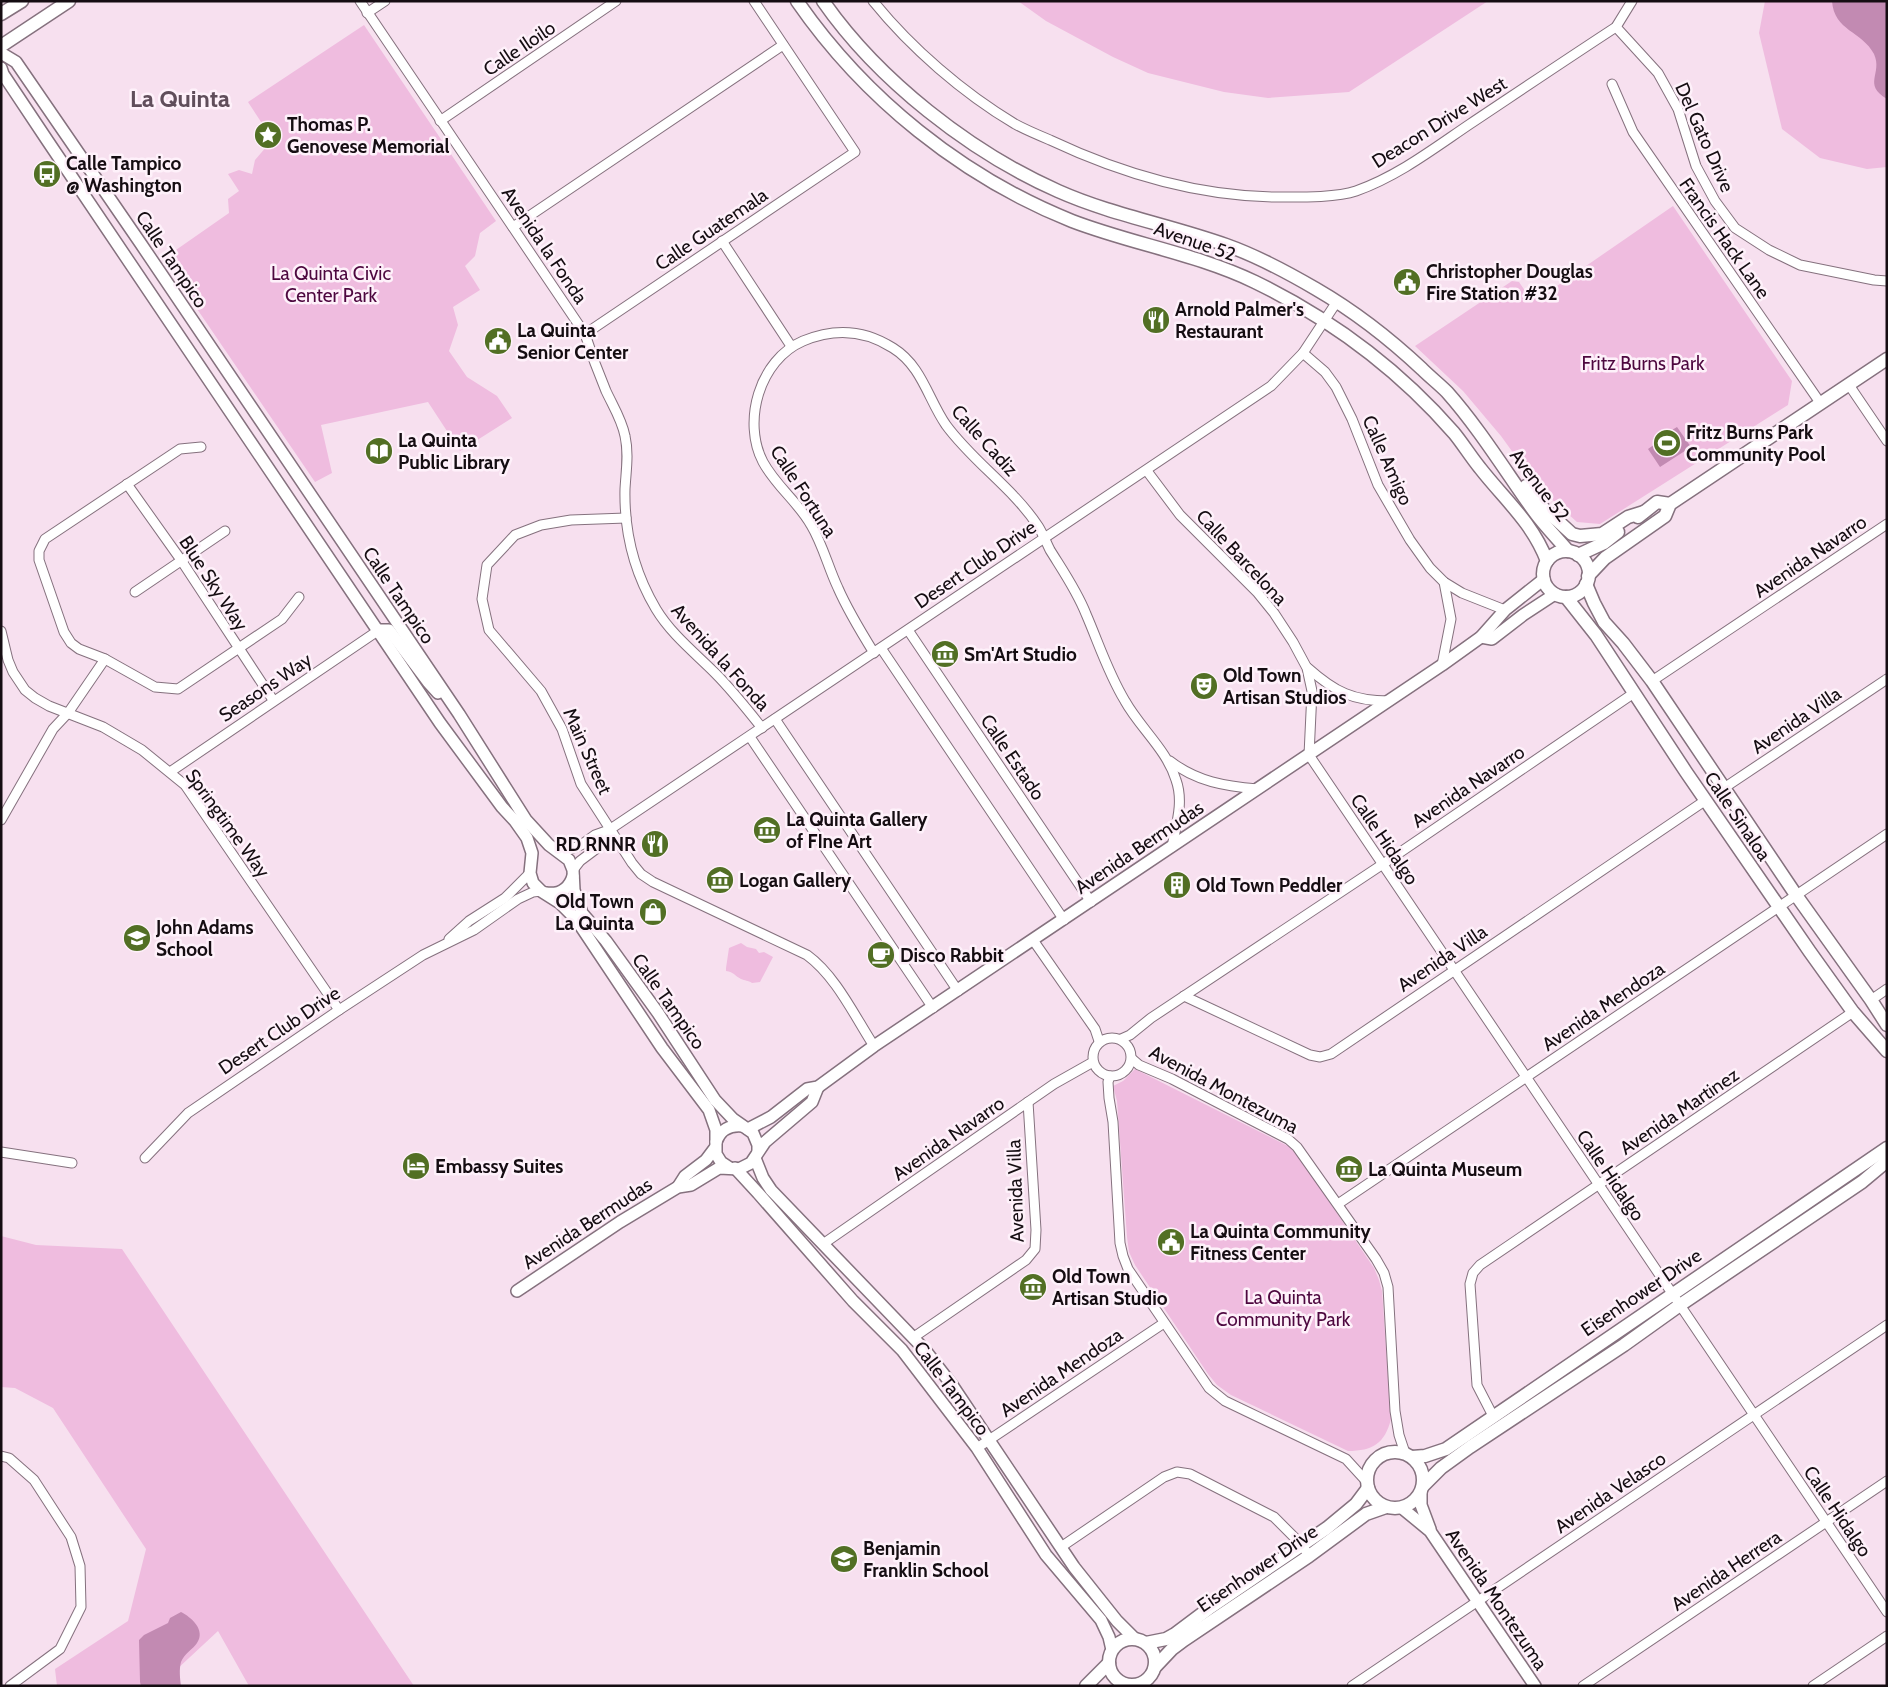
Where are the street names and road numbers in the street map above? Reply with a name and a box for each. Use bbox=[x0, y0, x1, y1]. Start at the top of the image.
street label: Calle Iloilo bbox=[479, 16, 560, 81]
street label: Deacon Drive West bbox=[1368, 71, 1511, 173]
street label: Del Gato Drive bbox=[1670, 79, 1739, 196]
street label: Francis Hack Lane bbox=[1674, 173, 1775, 303]
street label: Avenida la Fonda bbox=[497, 182, 592, 308]
street label: Calle Guatemala bbox=[651, 183, 772, 275]
street label: Calle Tampico bbox=[131, 206, 212, 312]
street label: Avenue 52 bbox=[1151, 217, 1239, 266]
street label: Calle Cadiz bbox=[947, 400, 1023, 481]
street label: Calle Amigo bbox=[1358, 412, 1418, 509]
street label: Calle Fortuna bbox=[765, 441, 842, 542]
street label: Avenue 52 bbox=[1505, 445, 1574, 526]
street label: Calle Barcelona bbox=[1191, 505, 1292, 610]
street label: Avenida Navarro bbox=[1750, 510, 1871, 603]
street label: Desert Club Drive bbox=[910, 515, 1040, 613]
street label: Blue Sky Way bbox=[174, 531, 253, 635]
street label: Calle Tampico bbox=[358, 542, 439, 648]
street label: Avenida la Fonda bbox=[666, 599, 775, 716]
street label: Seasons Way bbox=[215, 648, 316, 727]
street label: Avenida Villa bbox=[1747, 682, 1845, 759]
street label: Main Street bbox=[558, 704, 617, 799]
street label: Calle Estado bbox=[976, 710, 1050, 805]
street label: Avenida Navarro bbox=[1408, 740, 1529, 833]
street label: Springtime Way bbox=[181, 765, 275, 882]
street label: Calle Sinaloa bbox=[1699, 767, 1776, 865]
street label: Calle Hidalgo bbox=[1346, 789, 1423, 889]
street label: Avenida Bermudas bbox=[1071, 796, 1208, 899]
street label: Avenida Villa bbox=[1393, 920, 1491, 997]
street label: Calle Tampico bbox=[627, 949, 710, 1054]
street label: Avenida Mendoza bbox=[1538, 957, 1669, 1056]
street label: Desert Club Drive bbox=[214, 981, 344, 1079]
street label: Avenida Montezuma bbox=[1145, 1040, 1302, 1138]
street label: Avenida Martinez bbox=[1615, 1063, 1743, 1160]
street label: Avenida Navarro bbox=[888, 1091, 1009, 1185]
street label: Calle Hidalgo bbox=[1572, 1125, 1649, 1225]
street label: Avenida Villa bbox=[1002, 1139, 1029, 1243]
street label: Avenida Bermudas bbox=[518, 1173, 656, 1274]
street label: Eisenhower Drive bbox=[1577, 1244, 1706, 1341]
street label: Avenida Mendoza bbox=[996, 1323, 1127, 1422]
street label: Calle Tampico bbox=[909, 1337, 994, 1440]
street label: Avenida Velasco bbox=[1550, 1447, 1670, 1538]
street label: Calle Hidalgo bbox=[1799, 1461, 1876, 1561]
street label: Eisenhower Drive bbox=[1193, 1520, 1322, 1617]
street label: Avenida Montezuma bbox=[1441, 1524, 1552, 1674]
street label: Avenida Herrera bbox=[1667, 1525, 1786, 1616]

